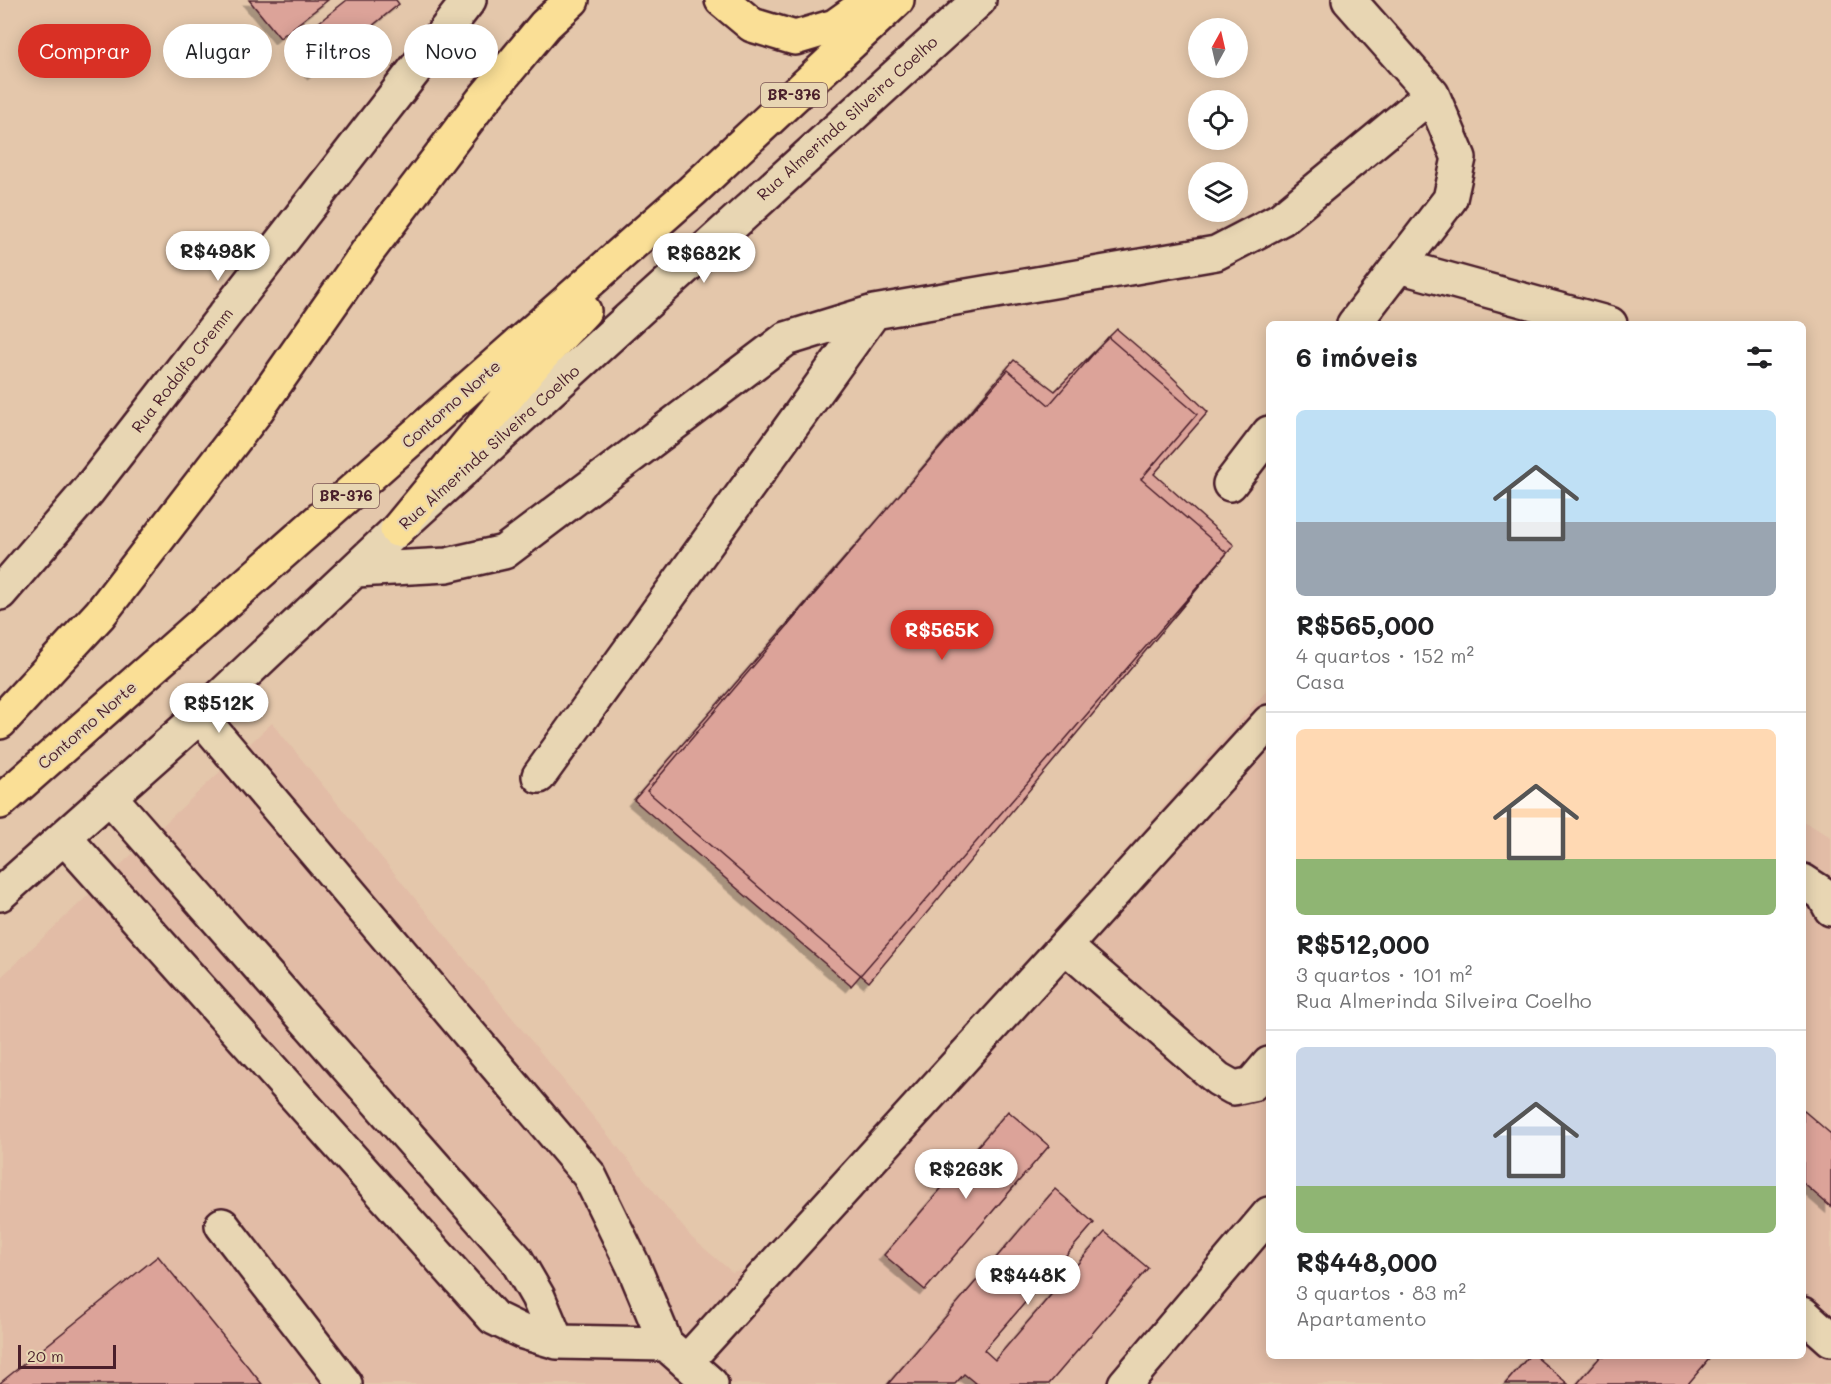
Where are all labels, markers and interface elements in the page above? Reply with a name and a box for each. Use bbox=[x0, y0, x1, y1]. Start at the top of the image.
north arrow bbox=[1188, 18, 1248, 78]
map controls bbox=[1188, 18, 1248, 222]
chip: Comprar bbox=[18, 24, 151, 78]
chip: Alugar bbox=[163, 24, 272, 78]
chip: Filtros bbox=[284, 24, 392, 78]
chip: Novo bbox=[404, 24, 498, 78]
street label: Rua Almerinda Silveira Coelho bbox=[752, 31, 942, 205]
road number: BR-376 bbox=[761, 83, 827, 107]
button: locate bbox=[1188, 90, 1248, 150]
button: layers bbox=[1188, 162, 1248, 222]
pin: R$498K bbox=[169, 231, 267, 282]
pin: R$682K bbox=[655, 233, 753, 284]
text: R$498K bbox=[180, 237, 256, 263]
text: R$682K bbox=[666, 239, 742, 265]
street label: Rua Rodolfo Cremm bbox=[126, 303, 237, 437]
text: 6 imóveis bbox=[1296, 340, 1418, 374]
icon: filters bbox=[1743, 341, 1776, 374]
street label: Contorno Norte bbox=[397, 355, 504, 452]
street label: Rua Almerinda Silveira Coelho bbox=[394, 360, 584, 534]
icon: home bbox=[1482, 449, 1590, 557]
road number: BR-376 bbox=[313, 484, 379, 508]
text: R$565,000 bbox=[1296, 608, 1434, 642]
pin: R$565K bbox=[893, 610, 991, 661]
text: R$565K bbox=[905, 616, 979, 642]
text: 4 quartos · 152 m² bbox=[1296, 642, 1474, 668]
text: Casa bbox=[1296, 668, 1345, 694]
street label: Contorno Norte bbox=[33, 676, 140, 773]
pin: R$512K bbox=[170, 683, 268, 734]
text: R$512K bbox=[183, 689, 255, 715]
icon: home bbox=[1482, 768, 1590, 876]
text: R$512,000 bbox=[1296, 927, 1429, 961]
text: 3 quartos · 101 m² bbox=[1296, 961, 1472, 987]
text: Rua Almerinda Silveira Coelho bbox=[1296, 987, 1592, 1013]
icon: home bbox=[1482, 1086, 1590, 1194]
pin: R$263K bbox=[917, 1149, 1015, 1200]
text: R$263K bbox=[929, 1155, 1003, 1181]
text: R$448,000 bbox=[1296, 1245, 1437, 1279]
pin: R$448K bbox=[979, 1255, 1077, 1306]
text: R$448K bbox=[989, 1261, 1067, 1287]
text: 3 quartos · 83 m² bbox=[1296, 1279, 1466, 1305]
text: Apartamento bbox=[1296, 1305, 1426, 1331]
scale bar bbox=[18, 1342, 116, 1370]
text: 20 m bbox=[27, 1345, 64, 1366]

